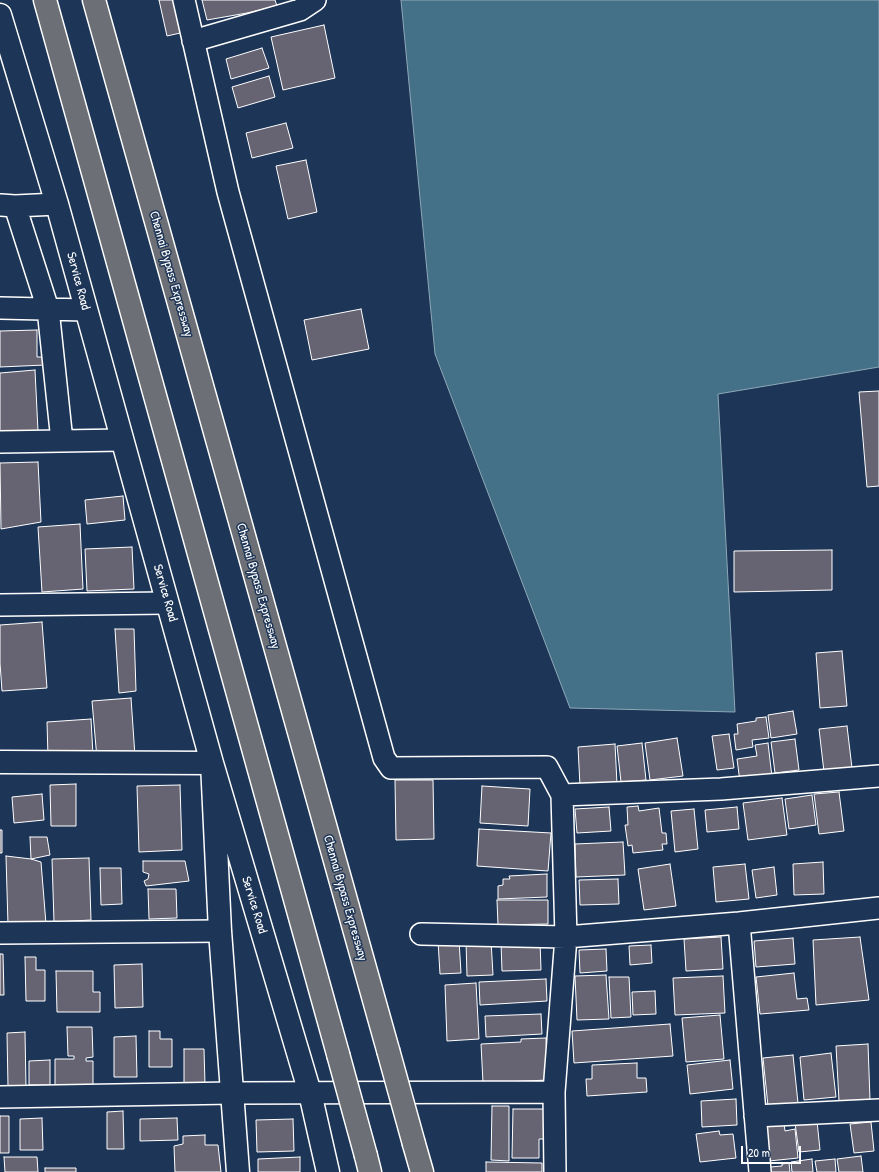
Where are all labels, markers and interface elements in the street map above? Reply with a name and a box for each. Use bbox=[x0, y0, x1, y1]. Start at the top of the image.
street label: Chennai Bypass Expressway bbox=[146, 209, 196, 339]
street label: Service Road bbox=[63, 251, 93, 311]
street label: Chennai Bypass Expressway bbox=[233, 521, 283, 651]
street label: Service Road bbox=[149, 563, 181, 623]
street label: Chennai Bypass Expressway bbox=[320, 833, 370, 963]
street label: Service Road bbox=[238, 875, 270, 935]
scale bar bbox=[743, 1138, 803, 1164]
text: 20 m bbox=[748, 1144, 770, 1161]

